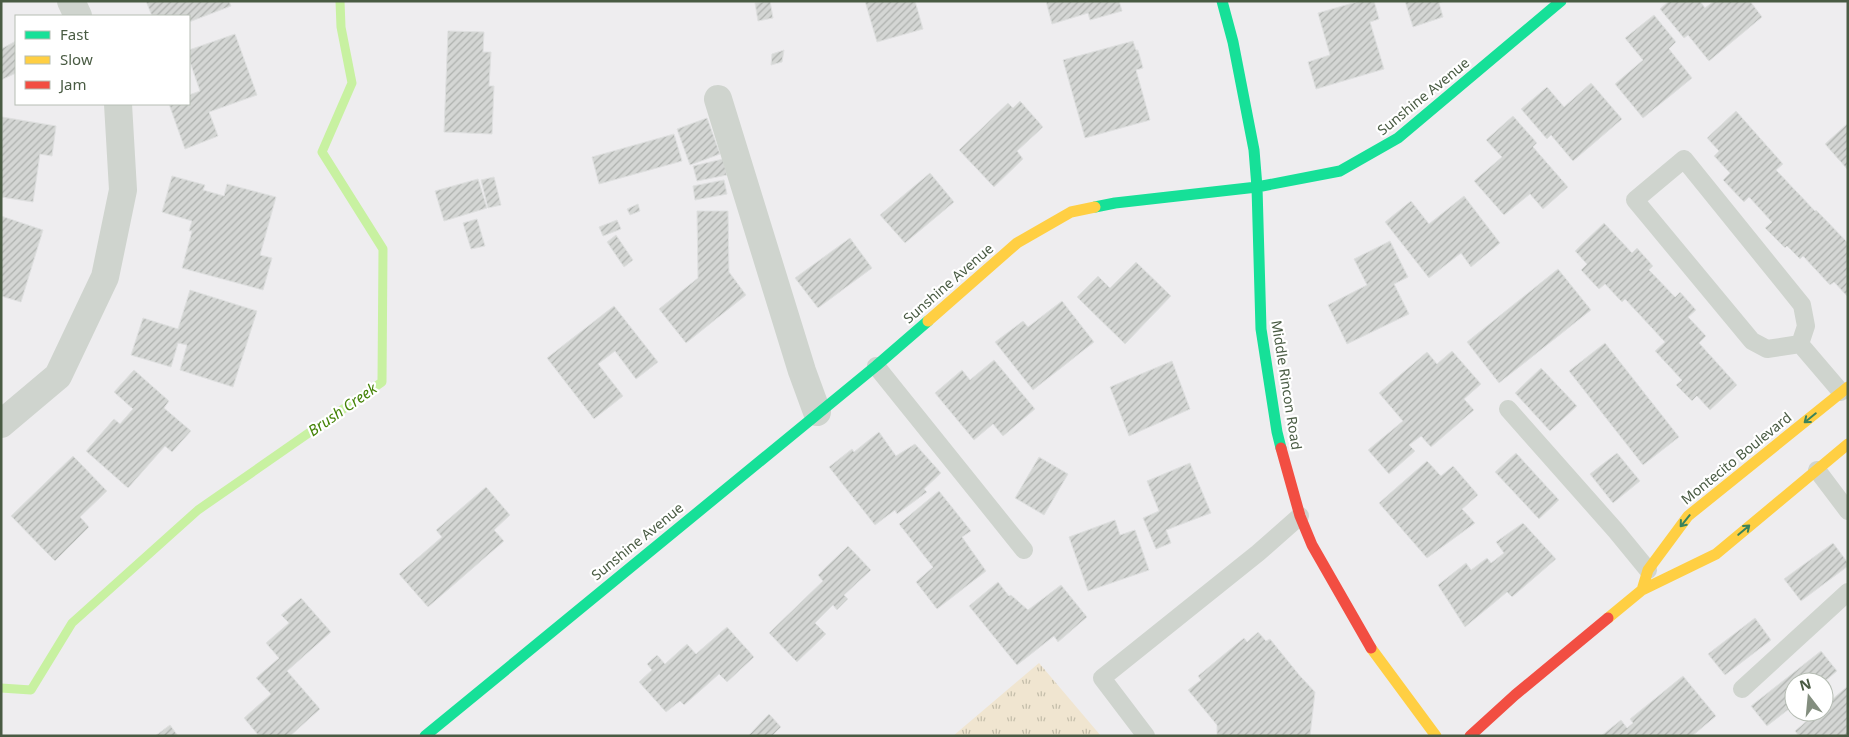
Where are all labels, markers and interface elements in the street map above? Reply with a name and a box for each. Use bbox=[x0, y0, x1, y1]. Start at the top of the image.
legend bbox=[15, 15, 190, 105]
text: Fast bbox=[60, 24, 89, 44]
text: Slow bbox=[60, 49, 93, 69]
street label: Sunshine Avenue bbox=[1373, 53, 1473, 139]
text: Jam bbox=[58, 74, 87, 94]
street label: Sunshine Avenue bbox=[899, 239, 997, 327]
street label: Middle Rincon Road bbox=[1267, 319, 1307, 451]
water label: Brush Creek bbox=[304, 378, 381, 440]
street label: Montecito Boulevard bbox=[1677, 408, 1795, 508]
one-way arrow bbox=[1804, 412, 1817, 423]
street label: Sunshine Avenue bbox=[587, 498, 687, 584]
one-way arrow bbox=[1679, 514, 1690, 527]
one-way arrow bbox=[1737, 525, 1750, 536]
north arrow bbox=[1784, 672, 1834, 722]
text: N bbox=[1797, 673, 1813, 695]

